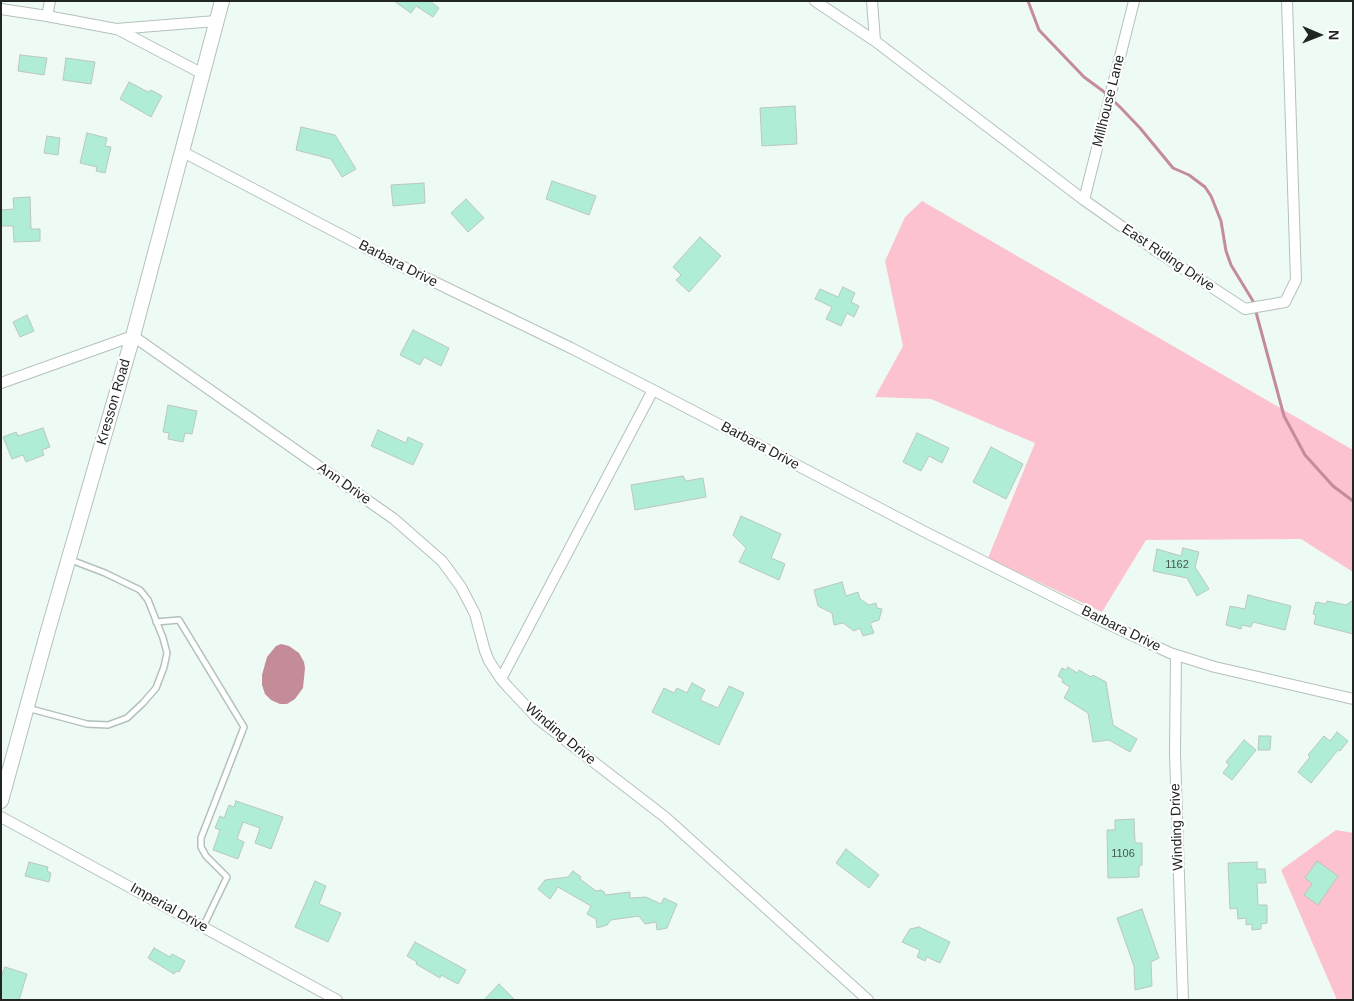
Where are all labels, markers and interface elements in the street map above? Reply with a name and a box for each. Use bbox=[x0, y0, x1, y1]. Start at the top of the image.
north arrow bbox=[1294, 10, 1344, 60]
text: N bbox=[1326, 30, 1342, 40]
street label: Millhouse Lane bbox=[1089, 53, 1129, 149]
street label: East Riding Drive bbox=[1118, 221, 1218, 295]
street label: Barbara Drive bbox=[356, 237, 440, 291]
street label: Kresson Road bbox=[94, 357, 134, 447]
street label: Barbara Drive bbox=[718, 418, 802, 474]
street label: Ann Drive bbox=[314, 459, 374, 509]
house number: 1162 bbox=[1165, 558, 1189, 572]
street label: Barbara Drive bbox=[1079, 603, 1163, 655]
street label: Winding Drive bbox=[521, 700, 599, 768]
street label: Winding Drive bbox=[1167, 783, 1187, 871]
house number: 1106 bbox=[1111, 847, 1135, 861]
street label: Imperial Drive bbox=[127, 880, 211, 936]

